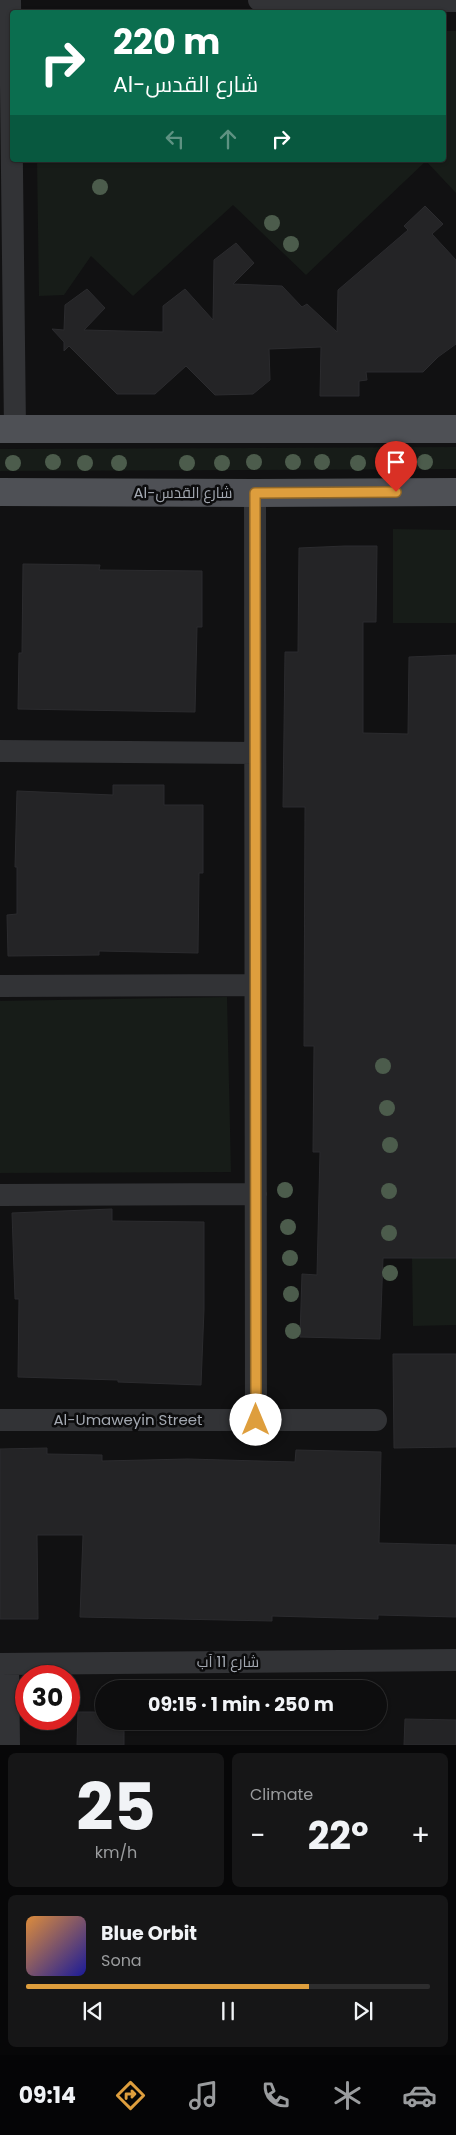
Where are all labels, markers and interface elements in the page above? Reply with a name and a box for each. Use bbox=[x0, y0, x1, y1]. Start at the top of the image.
text: 220 m bbox=[113, 17, 220, 66]
icon: right bbox=[30, 30, 95, 95]
text: Al-شارع القدس bbox=[113, 69, 258, 100]
icon: left bbox=[161, 125, 189, 153]
icon: ahead bbox=[214, 125, 242, 153]
icon: right bbox=[267, 125, 295, 153]
pin bbox=[375, 441, 417, 492]
icon: arrive bbox=[382, 448, 410, 476]
street label: Al-شارع القدس bbox=[133, 482, 233, 504]
position arrow bbox=[229, 1393, 281, 1445]
street label: Al-Umaweyin Street bbox=[53, 1409, 203, 1430]
street label: شارع 11 آب bbox=[197, 1651, 259, 1673]
speed limit sign: 30 bbox=[15, 1665, 80, 1730]
text: 09:15 · 1 min · 250 m bbox=[148, 1691, 334, 1718]
text: 25 bbox=[76, 1762, 156, 1853]
text: Climate bbox=[250, 1783, 313, 1806]
text: 22° bbox=[308, 1809, 369, 1862]
text: − bbox=[250, 1816, 265, 1855]
text: + bbox=[411, 1816, 430, 1855]
text: km/h bbox=[95, 1841, 137, 1864]
text: Blue Orbit bbox=[101, 1920, 197, 1947]
text: Sona bbox=[101, 1949, 142, 1972]
icon: previous bbox=[79, 1997, 107, 2025]
icon: pause bbox=[214, 1997, 242, 2025]
icon: next bbox=[349, 1997, 377, 2025]
icon: directions bbox=[113, 2078, 148, 2113]
icon: music bbox=[186, 2078, 221, 2113]
icon: phone bbox=[258, 2078, 293, 2113]
icon: climate bbox=[330, 2078, 365, 2113]
icon: car bbox=[402, 2078, 437, 2113]
text: 09:14 bbox=[19, 2080, 76, 2111]

